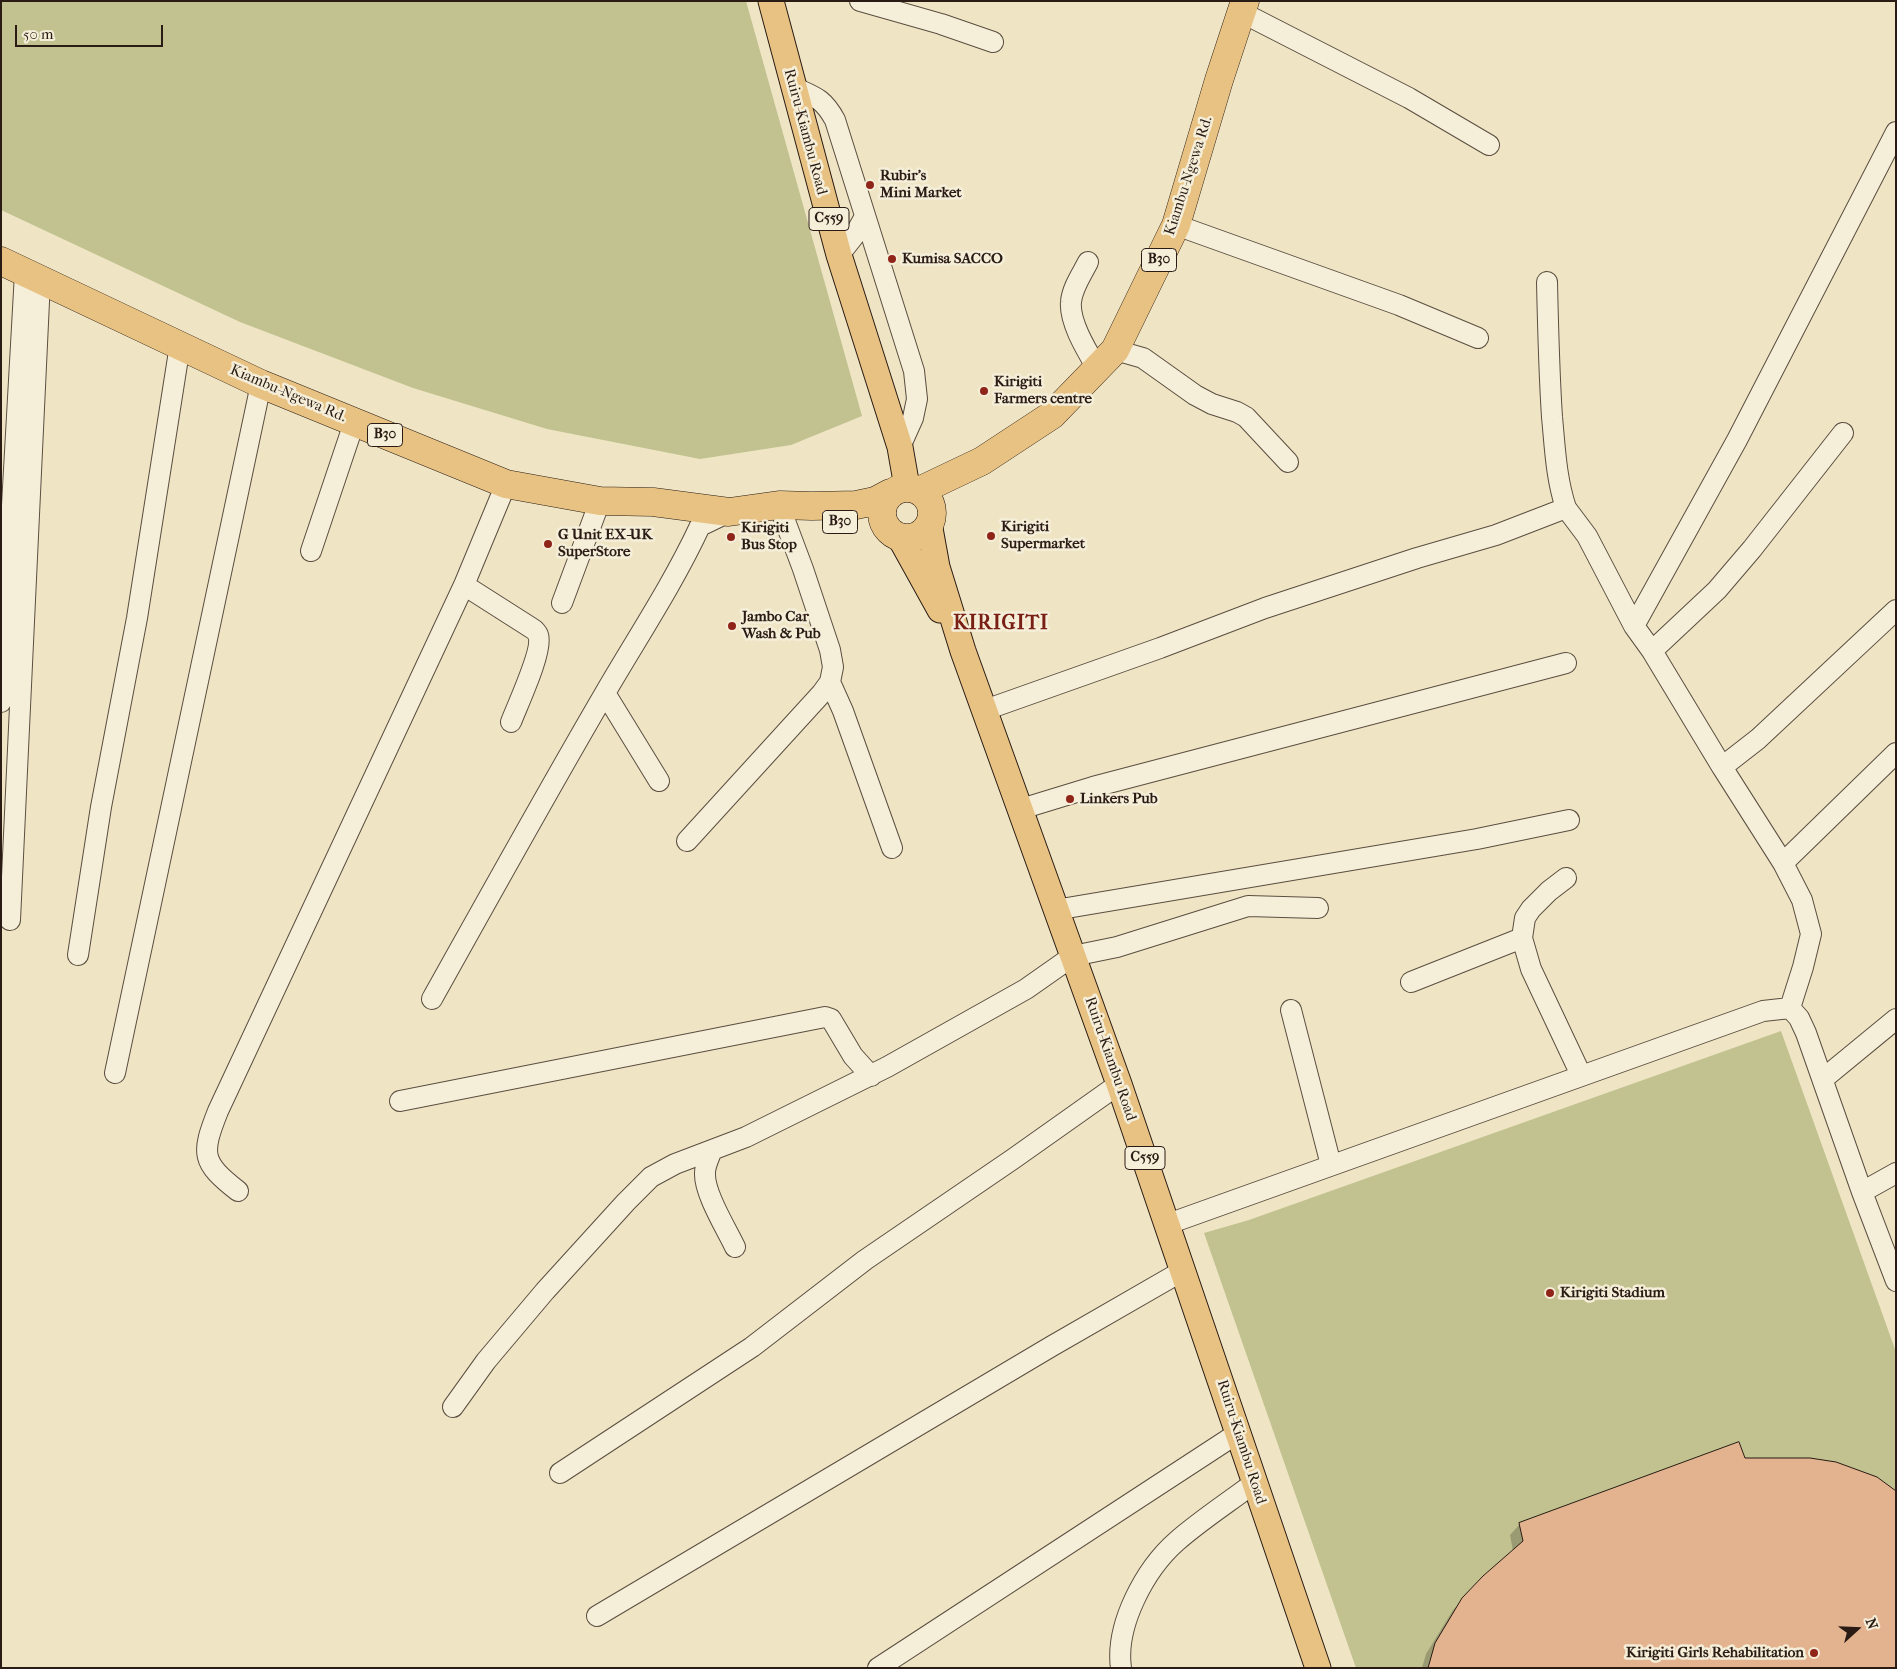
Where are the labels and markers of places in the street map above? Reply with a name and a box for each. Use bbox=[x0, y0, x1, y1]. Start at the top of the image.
place label: Rubir's Mini Market bbox=[880, 167, 962, 202]
marker: Rubir's Mini Market bbox=[864, 179, 876, 191]
place label: Kumisa SACCO bbox=[902, 250, 1003, 268]
marker: Kumisa SACCO bbox=[886, 253, 898, 265]
place label: Kirigiti Farmers centre bbox=[994, 373, 1092, 408]
marker: Kirigiti Farmers centre bbox=[978, 385, 990, 397]
place label: Kirigiti Supermarket bbox=[1001, 518, 1085, 553]
place label: Kirigiti Bus Stop bbox=[741, 519, 797, 554]
place label: G Unit EX-UK SuperStore bbox=[558, 526, 652, 561]
marker: Kirigiti Supermarket bbox=[985, 530, 997, 542]
marker: Kirigiti Bus Stop bbox=[725, 531, 737, 543]
marker: G Unit EX-UK SuperStore bbox=[542, 538, 554, 550]
place label: Jambo Car Wash & Pub bbox=[742, 608, 821, 643]
marker: Jambo Car Wash & Pub bbox=[726, 620, 738, 632]
place label: Linkers Pub bbox=[1080, 790, 1158, 808]
marker: Linkers Pub bbox=[1064, 793, 1076, 805]
place label: Kirigiti Stadium bbox=[1560, 1284, 1665, 1302]
marker: Kirigiti Stadium bbox=[1544, 1287, 1556, 1299]
place label: Kirigiti Girls Rehabilitation bbox=[1626, 1644, 1804, 1662]
marker: Kirigiti Girls Rehabilitation bbox=[1808, 1647, 1820, 1659]

